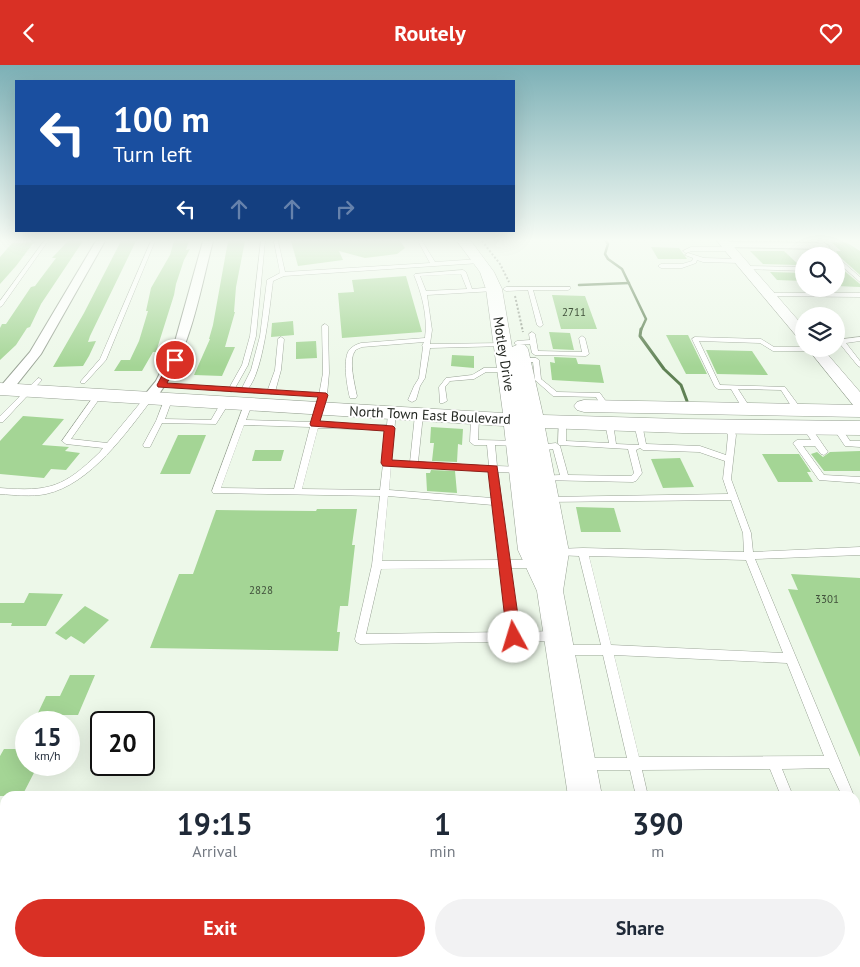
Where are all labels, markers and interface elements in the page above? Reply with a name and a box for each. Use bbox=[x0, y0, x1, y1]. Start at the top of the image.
icon: back bbox=[15, 19, 43, 47]
text: Routely bbox=[394, 19, 466, 47]
icon: heart bbox=[817, 19, 845, 47]
text: 100 m bbox=[113, 96, 210, 142]
icon: left bbox=[30, 100, 95, 165]
text: Turn left bbox=[113, 140, 192, 168]
icon: left bbox=[172, 195, 200, 223]
icon: ahead bbox=[225, 195, 253, 223]
icon: ahead bbox=[278, 195, 306, 223]
icon: right bbox=[331, 195, 359, 223]
map controls bbox=[795, 247, 845, 357]
button: search bbox=[795, 247, 845, 297]
house number: 2711 bbox=[562, 305, 586, 319]
button: layers bbox=[795, 307, 845, 357]
street label: Motley Drive bbox=[489, 315, 519, 393]
pin bbox=[154, 339, 196, 381]
icon: arrive bbox=[161, 346, 189, 374]
street label: North Town East Boulevard bbox=[349, 402, 511, 428]
house number: 2828 bbox=[249, 583, 273, 597]
house number: 3301 bbox=[815, 592, 839, 606]
position arrow bbox=[487, 610, 539, 662]
speed limit sign: 20 bbox=[90, 711, 155, 776]
text: 15 bbox=[33, 721, 62, 753]
text: km/h bbox=[34, 748, 61, 763]
text: 19:15 bbox=[177, 804, 253, 843]
text: 1 bbox=[434, 804, 451, 843]
text: 390 bbox=[632, 804, 683, 843]
text: Arrival bbox=[192, 841, 237, 861]
text: min bbox=[430, 841, 456, 861]
text: m bbox=[651, 841, 664, 861]
button: Exit bbox=[15, 899, 425, 957]
button: Share bbox=[435, 899, 845, 957]

